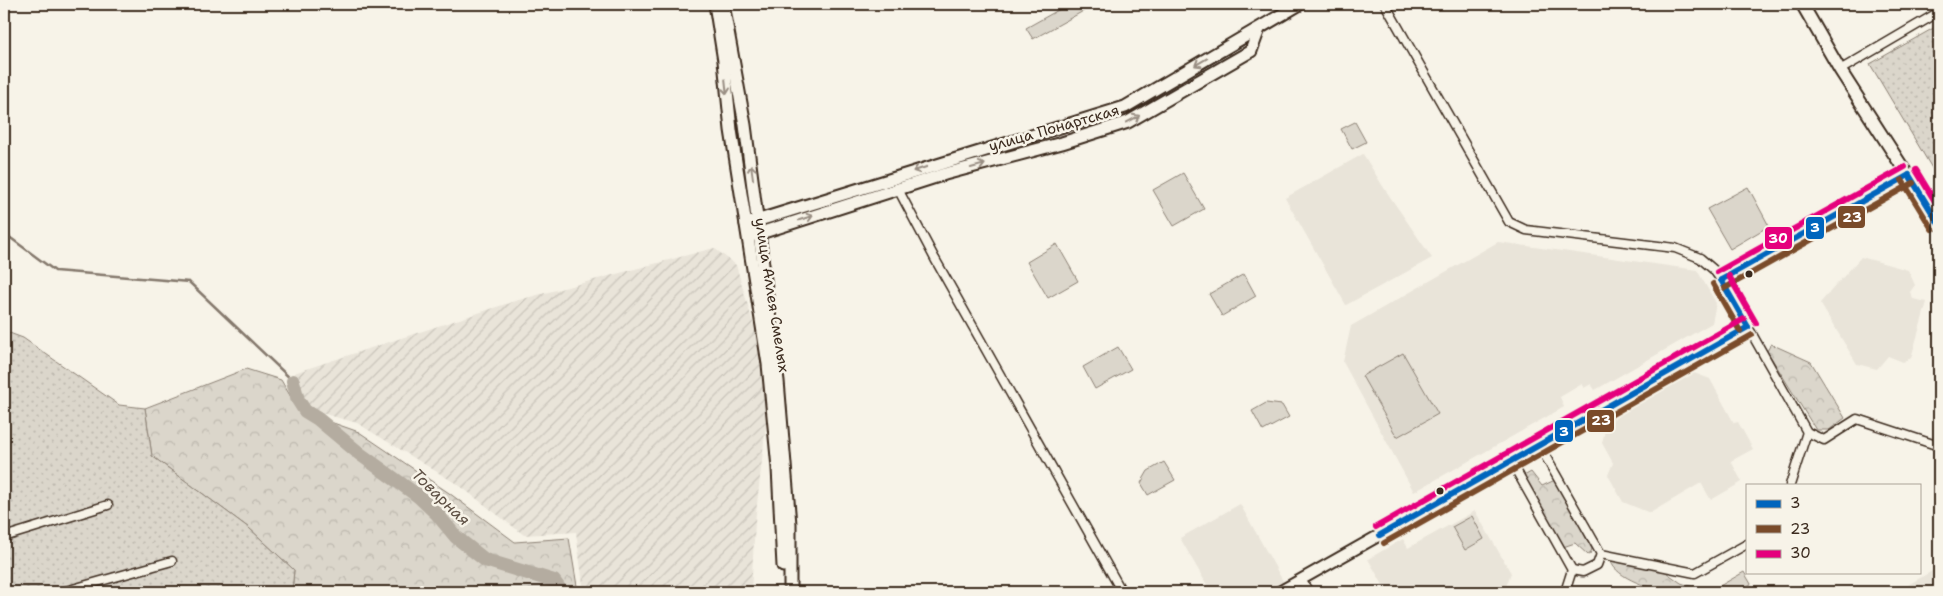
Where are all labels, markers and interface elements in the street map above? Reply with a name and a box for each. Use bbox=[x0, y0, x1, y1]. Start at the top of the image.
one-way arrow bbox=[1194, 58, 1208, 68]
one-way arrow bbox=[721, 78, 731, 94]
street label: улица Понартская bbox=[986, 100, 1122, 156]
one-way arrow bbox=[1126, 114, 1141, 124]
one-way arrow bbox=[969, 160, 985, 170]
one-way arrow bbox=[747, 164, 757, 180]
one-way arrow bbox=[912, 165, 928, 174]
line badge: 23 bbox=[1837, 205, 1866, 229]
text: 23 bbox=[1842, 208, 1862, 226]
one-way arrow bbox=[797, 213, 813, 222]
street label: улица Аллея Смелых bbox=[750, 216, 794, 374]
line badge: 3 bbox=[1805, 216, 1825, 240]
text: 3 bbox=[1810, 218, 1820, 236]
line badge: 30 bbox=[1764, 226, 1793, 250]
text: 30 bbox=[1768, 229, 1788, 247]
unlabelled marker bbox=[1744, 269, 1754, 279]
line badge: 23 bbox=[1586, 409, 1615, 433]
text: 23 bbox=[1591, 411, 1611, 429]
line badge: 3 bbox=[1554, 419, 1574, 443]
text: 3 bbox=[1559, 422, 1569, 440]
water label: Товарная bbox=[407, 464, 475, 530]
legend bbox=[1746, 484, 1920, 574]
unlabelled marker bbox=[1435, 486, 1445, 496]
text: 3 bbox=[1790, 493, 1801, 513]
text: 23 bbox=[1790, 519, 1810, 539]
text: 30 bbox=[1790, 543, 1811, 563]

